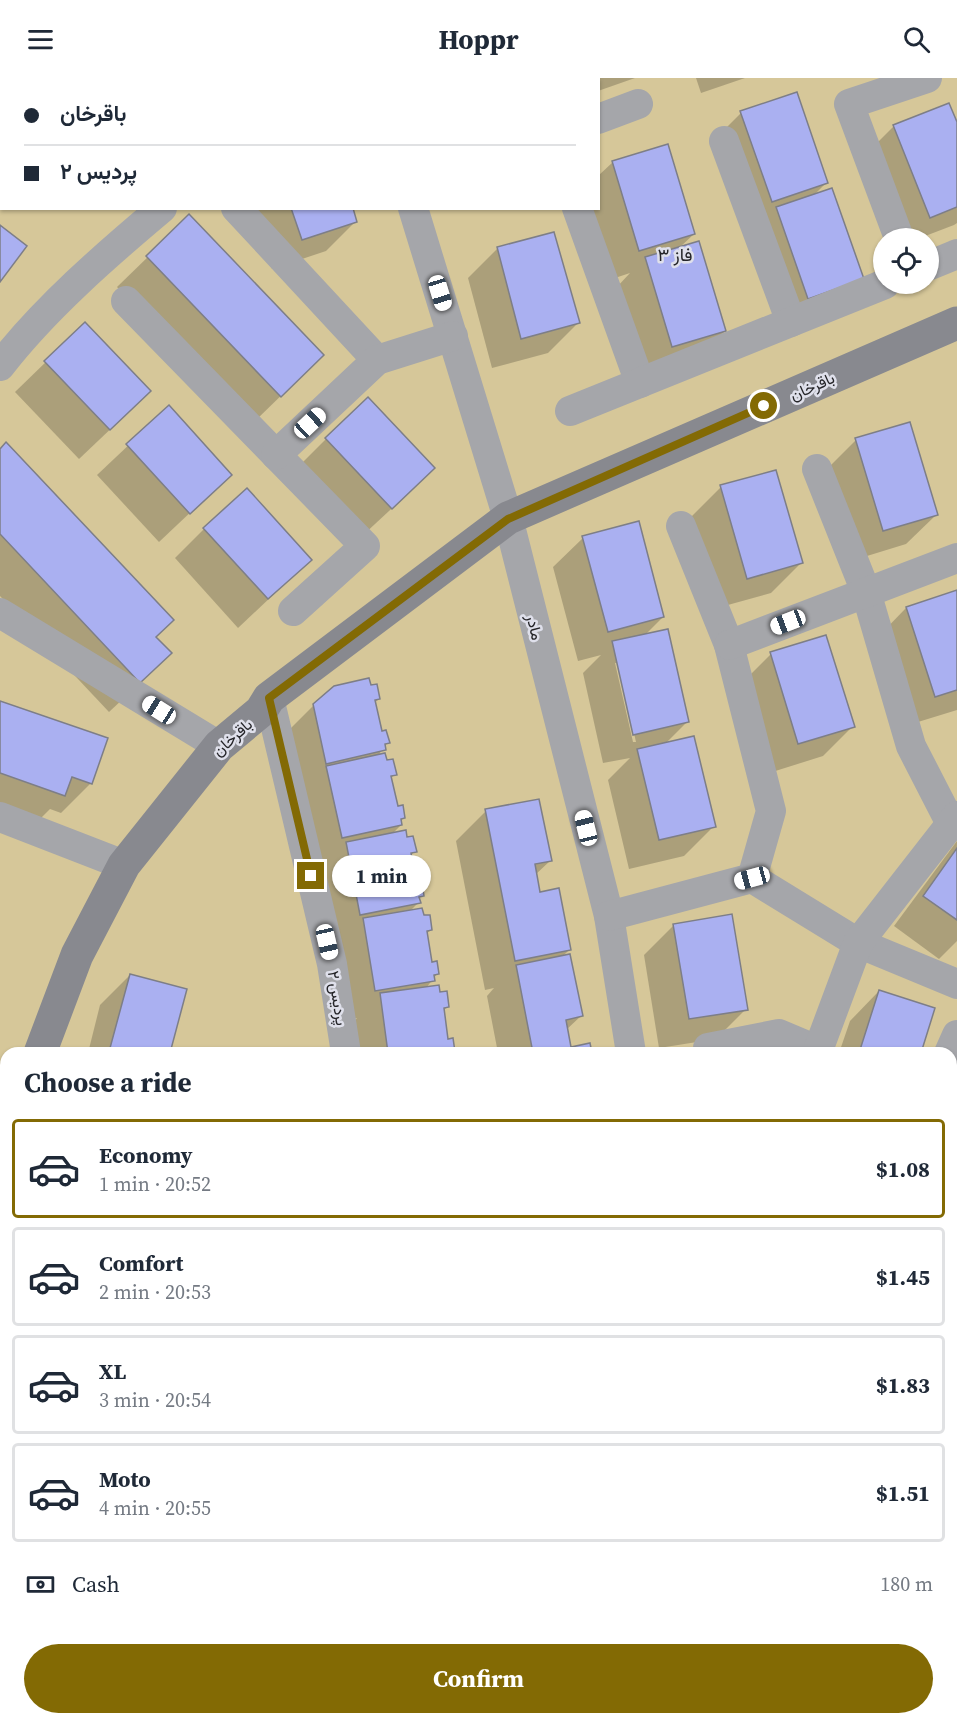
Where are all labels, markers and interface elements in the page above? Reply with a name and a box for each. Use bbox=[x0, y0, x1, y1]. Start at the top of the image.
text: Hoppr bbox=[438, 21, 519, 58]
icon: menu bbox=[24, 23, 57, 56]
icon: search bbox=[900, 23, 933, 56]
text: باقرخان bbox=[60, 98, 126, 128]
text: پردیس ۲ bbox=[60, 156, 137, 186]
map controls bbox=[873, 228, 939, 294]
button: locate bbox=[873, 228, 939, 294]
district label: فاز ۳ bbox=[657, 242, 693, 267]
car bbox=[426, 273, 454, 313]
street label: باقرخان bbox=[786, 366, 838, 406]
route start bbox=[750, 392, 777, 419]
car bbox=[291, 404, 329, 442]
car bbox=[768, 607, 808, 637]
street label: مادر bbox=[521, 611, 549, 642]
car bbox=[139, 693, 179, 727]
street label: باقرخان bbox=[207, 713, 257, 761]
car bbox=[573, 808, 599, 848]
callout: 1 min bbox=[332, 855, 431, 897]
route end bbox=[297, 862, 324, 889]
text: 1 min bbox=[356, 862, 407, 890]
car bbox=[732, 865, 772, 891]
car bbox=[314, 922, 340, 962]
street label: پردیس ۲ bbox=[322, 969, 353, 1027]
text: Choose a ride bbox=[24, 1064, 192, 1101]
text: Economy bbox=[99, 1140, 193, 1170]
icon: car bbox=[27, 1142, 81, 1196]
text: $1.08 bbox=[876, 1154, 930, 1184]
text: 1 min · 20:52 bbox=[99, 1170, 211, 1198]
text: Comfort bbox=[99, 1248, 183, 1278]
icon: car bbox=[27, 1250, 81, 1304]
text: $1.45 bbox=[876, 1262, 930, 1292]
text: 2 min · 20:53 bbox=[99, 1278, 211, 1306]
text: XL bbox=[99, 1356, 126, 1386]
icon: car bbox=[27, 1358, 81, 1412]
text: $1.83 bbox=[876, 1370, 930, 1400]
text: 3 min · 20:54 bbox=[99, 1386, 211, 1414]
text: Moto bbox=[99, 1464, 151, 1494]
icon: car bbox=[27, 1466, 81, 1520]
text: $1.51 bbox=[876, 1478, 930, 1508]
text: 4 min · 20:55 bbox=[99, 1494, 211, 1522]
icon: cash bbox=[24, 1568, 57, 1601]
text: Cash bbox=[72, 1569, 120, 1599]
text: 180 m bbox=[880, 1570, 933, 1598]
button: Confirm bbox=[24, 1644, 933, 1713]

